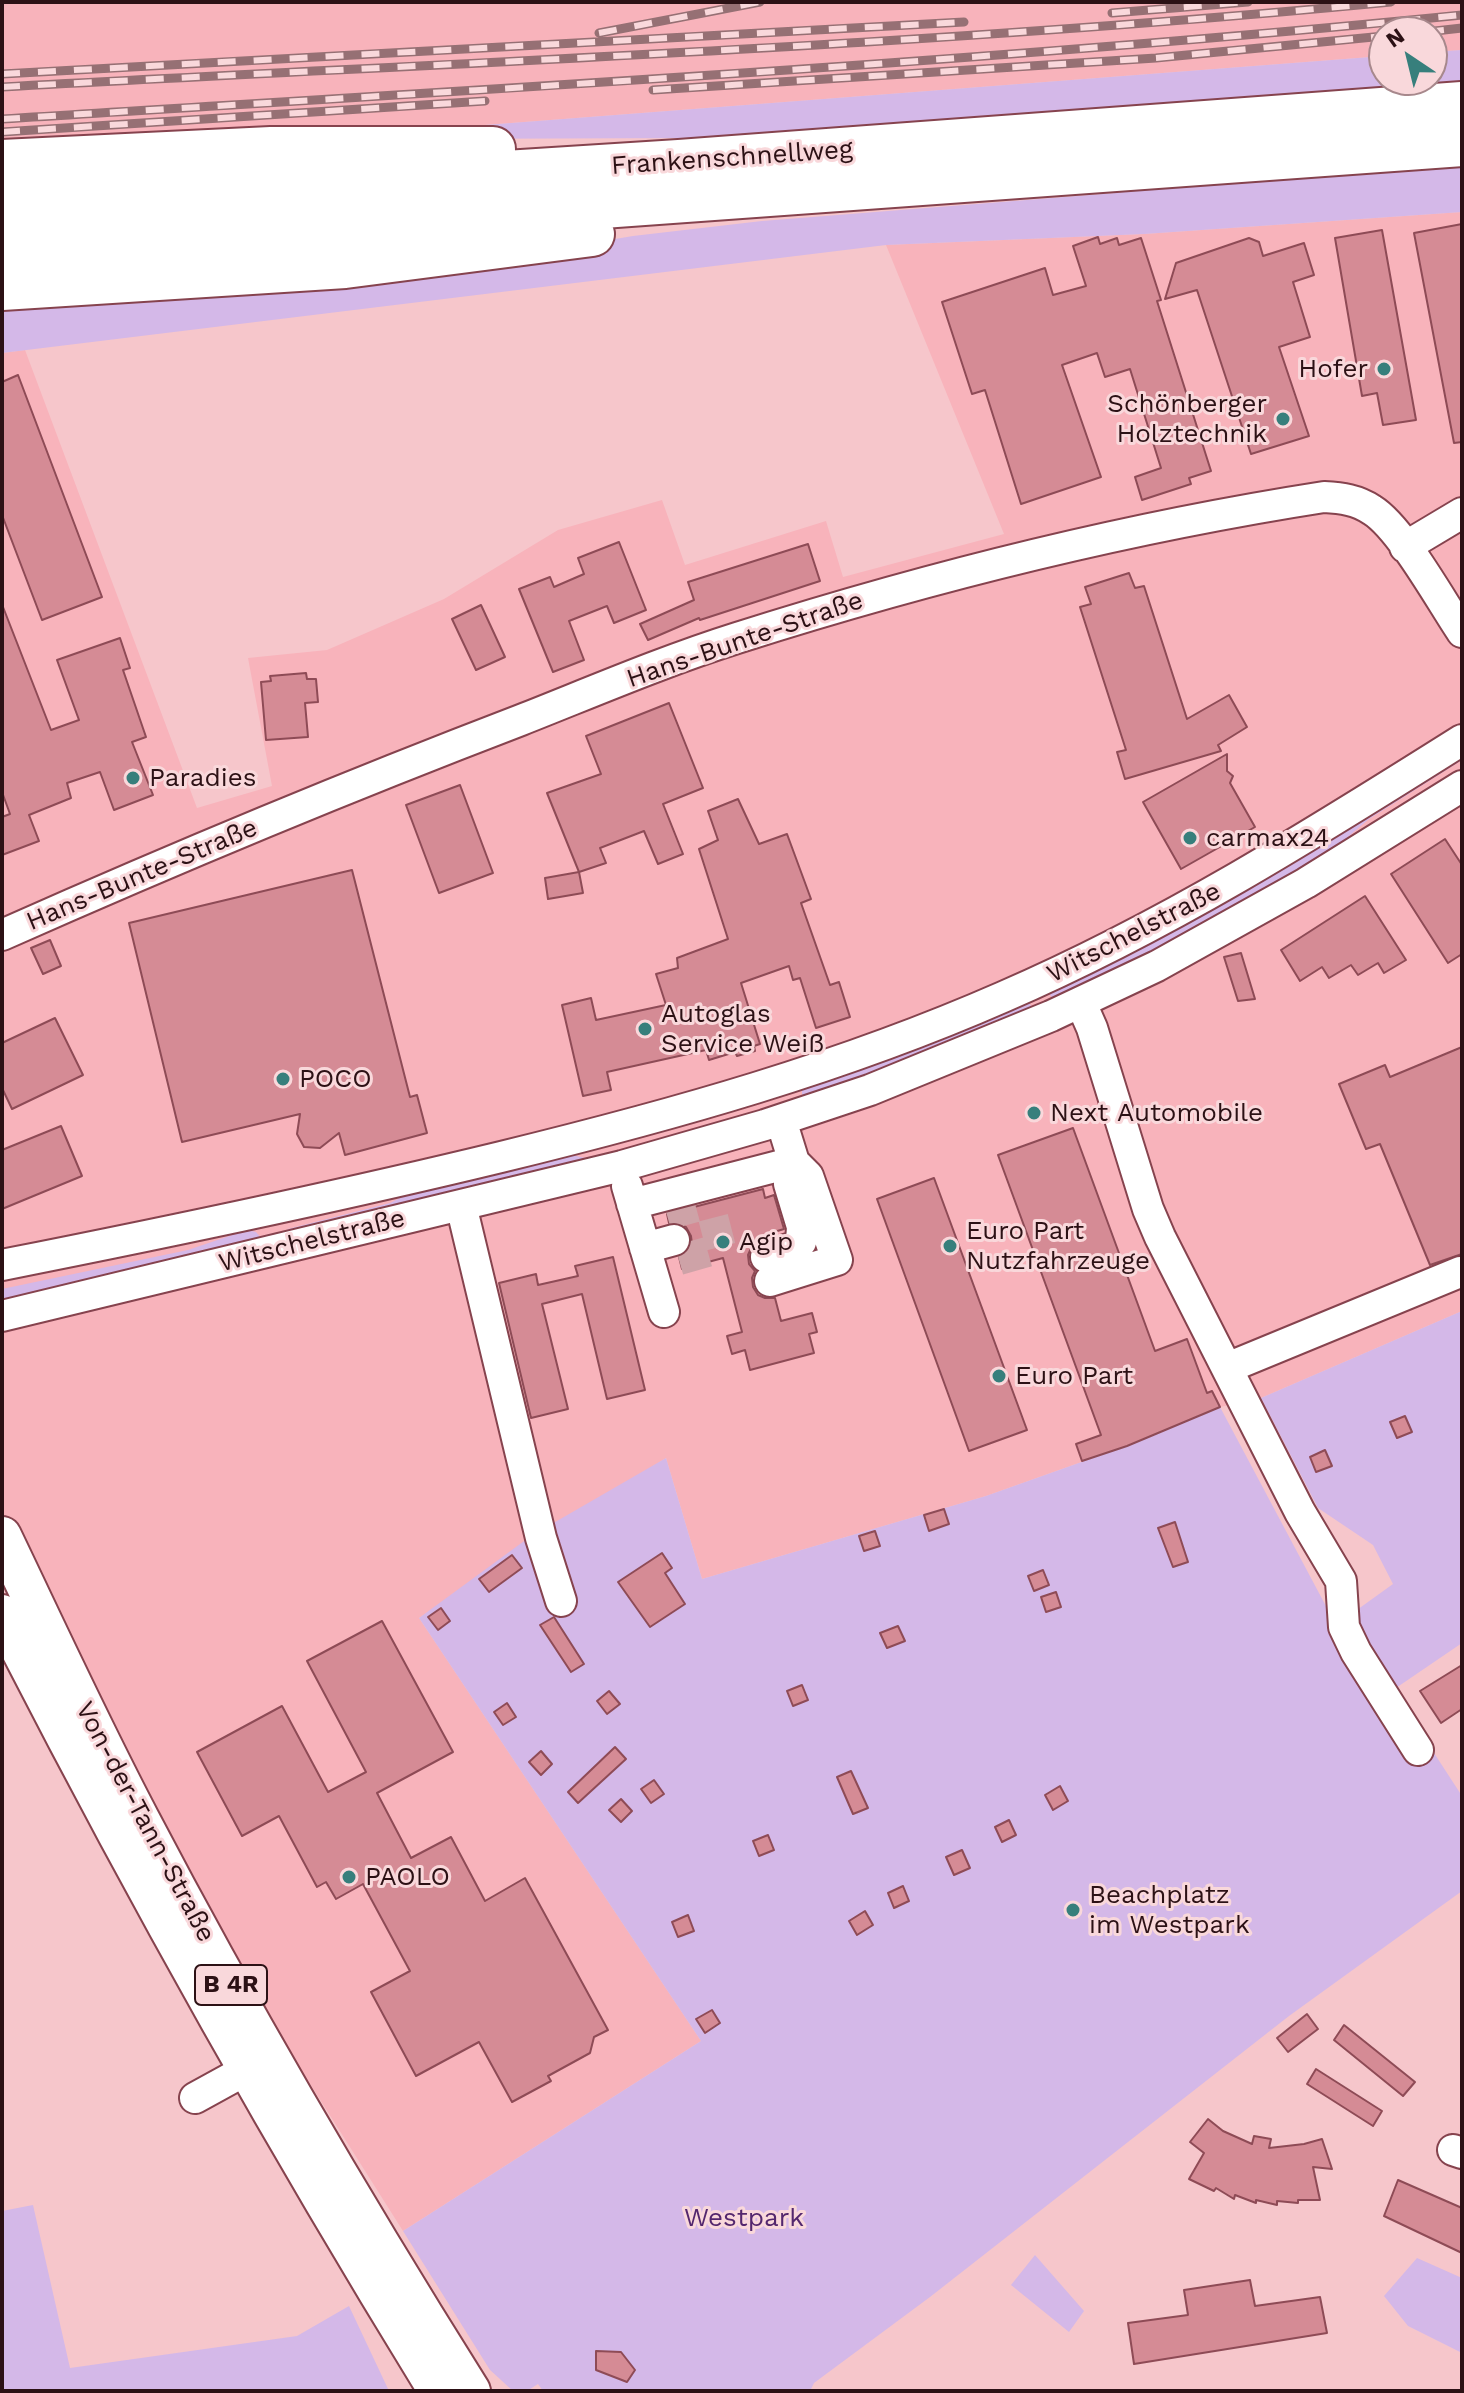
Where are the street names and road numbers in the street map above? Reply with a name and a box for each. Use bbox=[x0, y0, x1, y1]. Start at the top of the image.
street label: Frankenschnellweg bbox=[610, 134, 854, 182]
street label: Hans-Bunte-Straße bbox=[623, 585, 867, 695]
street label: Hans-Bunte-Straße bbox=[22, 812, 262, 938]
street label: Witschelstraße bbox=[1042, 876, 1226, 990]
street label: Witschelstraße bbox=[216, 1203, 408, 1279]
street label: Von-der-Tann-Straße bbox=[68, 1697, 222, 1947]
road number: B 4R bbox=[195, 1965, 267, 2005]

